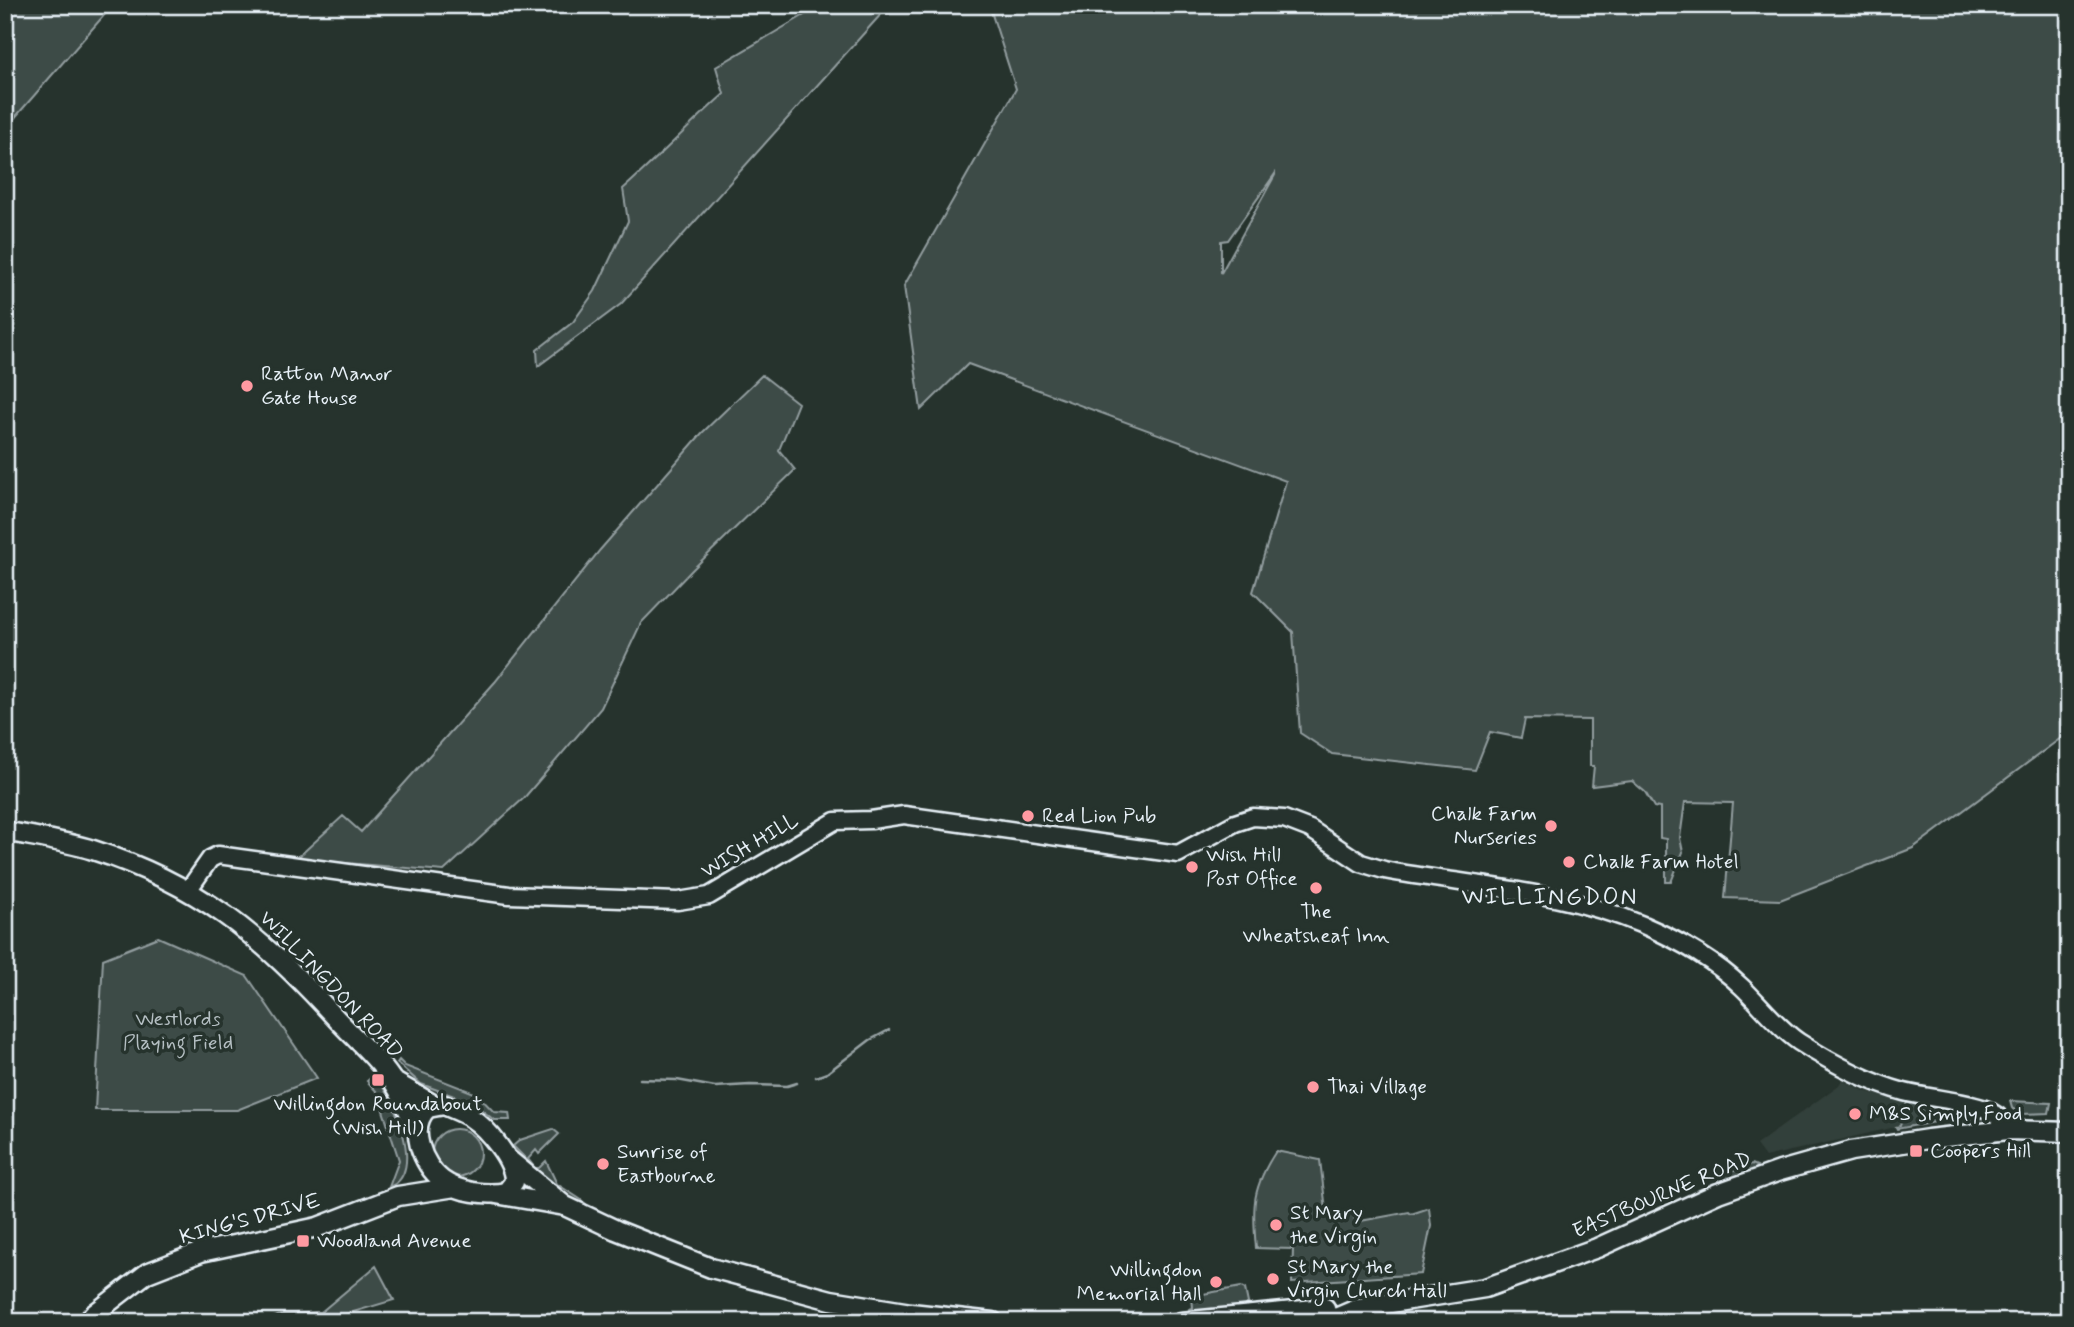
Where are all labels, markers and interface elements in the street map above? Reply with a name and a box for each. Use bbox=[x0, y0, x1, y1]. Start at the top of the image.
place label: Ratton Manor Gate House bbox=[261, 360, 392, 412]
marker: Ratton Manor Gate House bbox=[239, 378, 255, 394]
place label: Chalk Farm Nurseries bbox=[1431, 800, 1537, 852]
place label: Red Lion Pub bbox=[1042, 802, 1156, 830]
street label: WISH HILL bbox=[696, 807, 804, 885]
marker: Red Lion Pub bbox=[1020, 808, 1036, 824]
marker: Chalk Farm Nurseries bbox=[1543, 818, 1559, 834]
place label: Wish Hill Post Office bbox=[1206, 841, 1298, 893]
place label: Chalk Farm Hotel bbox=[1583, 848, 1739, 876]
marker: Chalk Farm Hotel bbox=[1561, 854, 1577, 870]
marker: Wish Hill Post Office bbox=[1184, 859, 1200, 875]
marker: The Wheatsheaf Inn bbox=[1308, 880, 1324, 896]
district label: WILLINGDON bbox=[1461, 882, 1639, 913]
place label: The Wheatsheaf Inn bbox=[1242, 898, 1390, 950]
street label: WILLINGDON ROAD bbox=[253, 905, 409, 1065]
park label: Westlords Playing Field bbox=[123, 1005, 233, 1059]
marker: Willingdon Roundabout (Wish Hill) bbox=[370, 1072, 386, 1088]
place label: Thai Village bbox=[1327, 1073, 1427, 1101]
marker: Thai Village bbox=[1305, 1079, 1321, 1095]
place label: Willingdon Roundabout (Wish Hill) bbox=[274, 1090, 483, 1142]
place label: M&S Simply Food bbox=[1869, 1100, 2022, 1128]
marker: M&S Simply Food bbox=[1847, 1106, 1863, 1122]
place label: Coopers Hill bbox=[1930, 1137, 2031, 1165]
place label: Sunrise of Eastbourne bbox=[617, 1138, 716, 1190]
marker: Coopers Hill bbox=[1908, 1143, 1924, 1159]
street label: EASTBOURNE ROAD bbox=[1568, 1145, 1756, 1245]
marker: Sunrise of Eastbourne bbox=[595, 1156, 611, 1172]
street label: KING'S DRIVE bbox=[177, 1187, 323, 1251]
place label: St Mary the Virgin bbox=[1290, 1199, 1377, 1252]
marker: St Mary the Virgin bbox=[1268, 1217, 1284, 1233]
place label: Woodland Avenue bbox=[317, 1227, 472, 1255]
marker: Woodland Avenue bbox=[295, 1233, 311, 1249]
place label: St Mary the Virgin Church Hall bbox=[1287, 1253, 1447, 1306]
place label: Willingdon Memorial Hall bbox=[1076, 1256, 1202, 1308]
marker: St Mary the Virgin Church Hall bbox=[1265, 1271, 1281, 1287]
marker: Willingdon Memorial Hall bbox=[1208, 1274, 1224, 1290]

